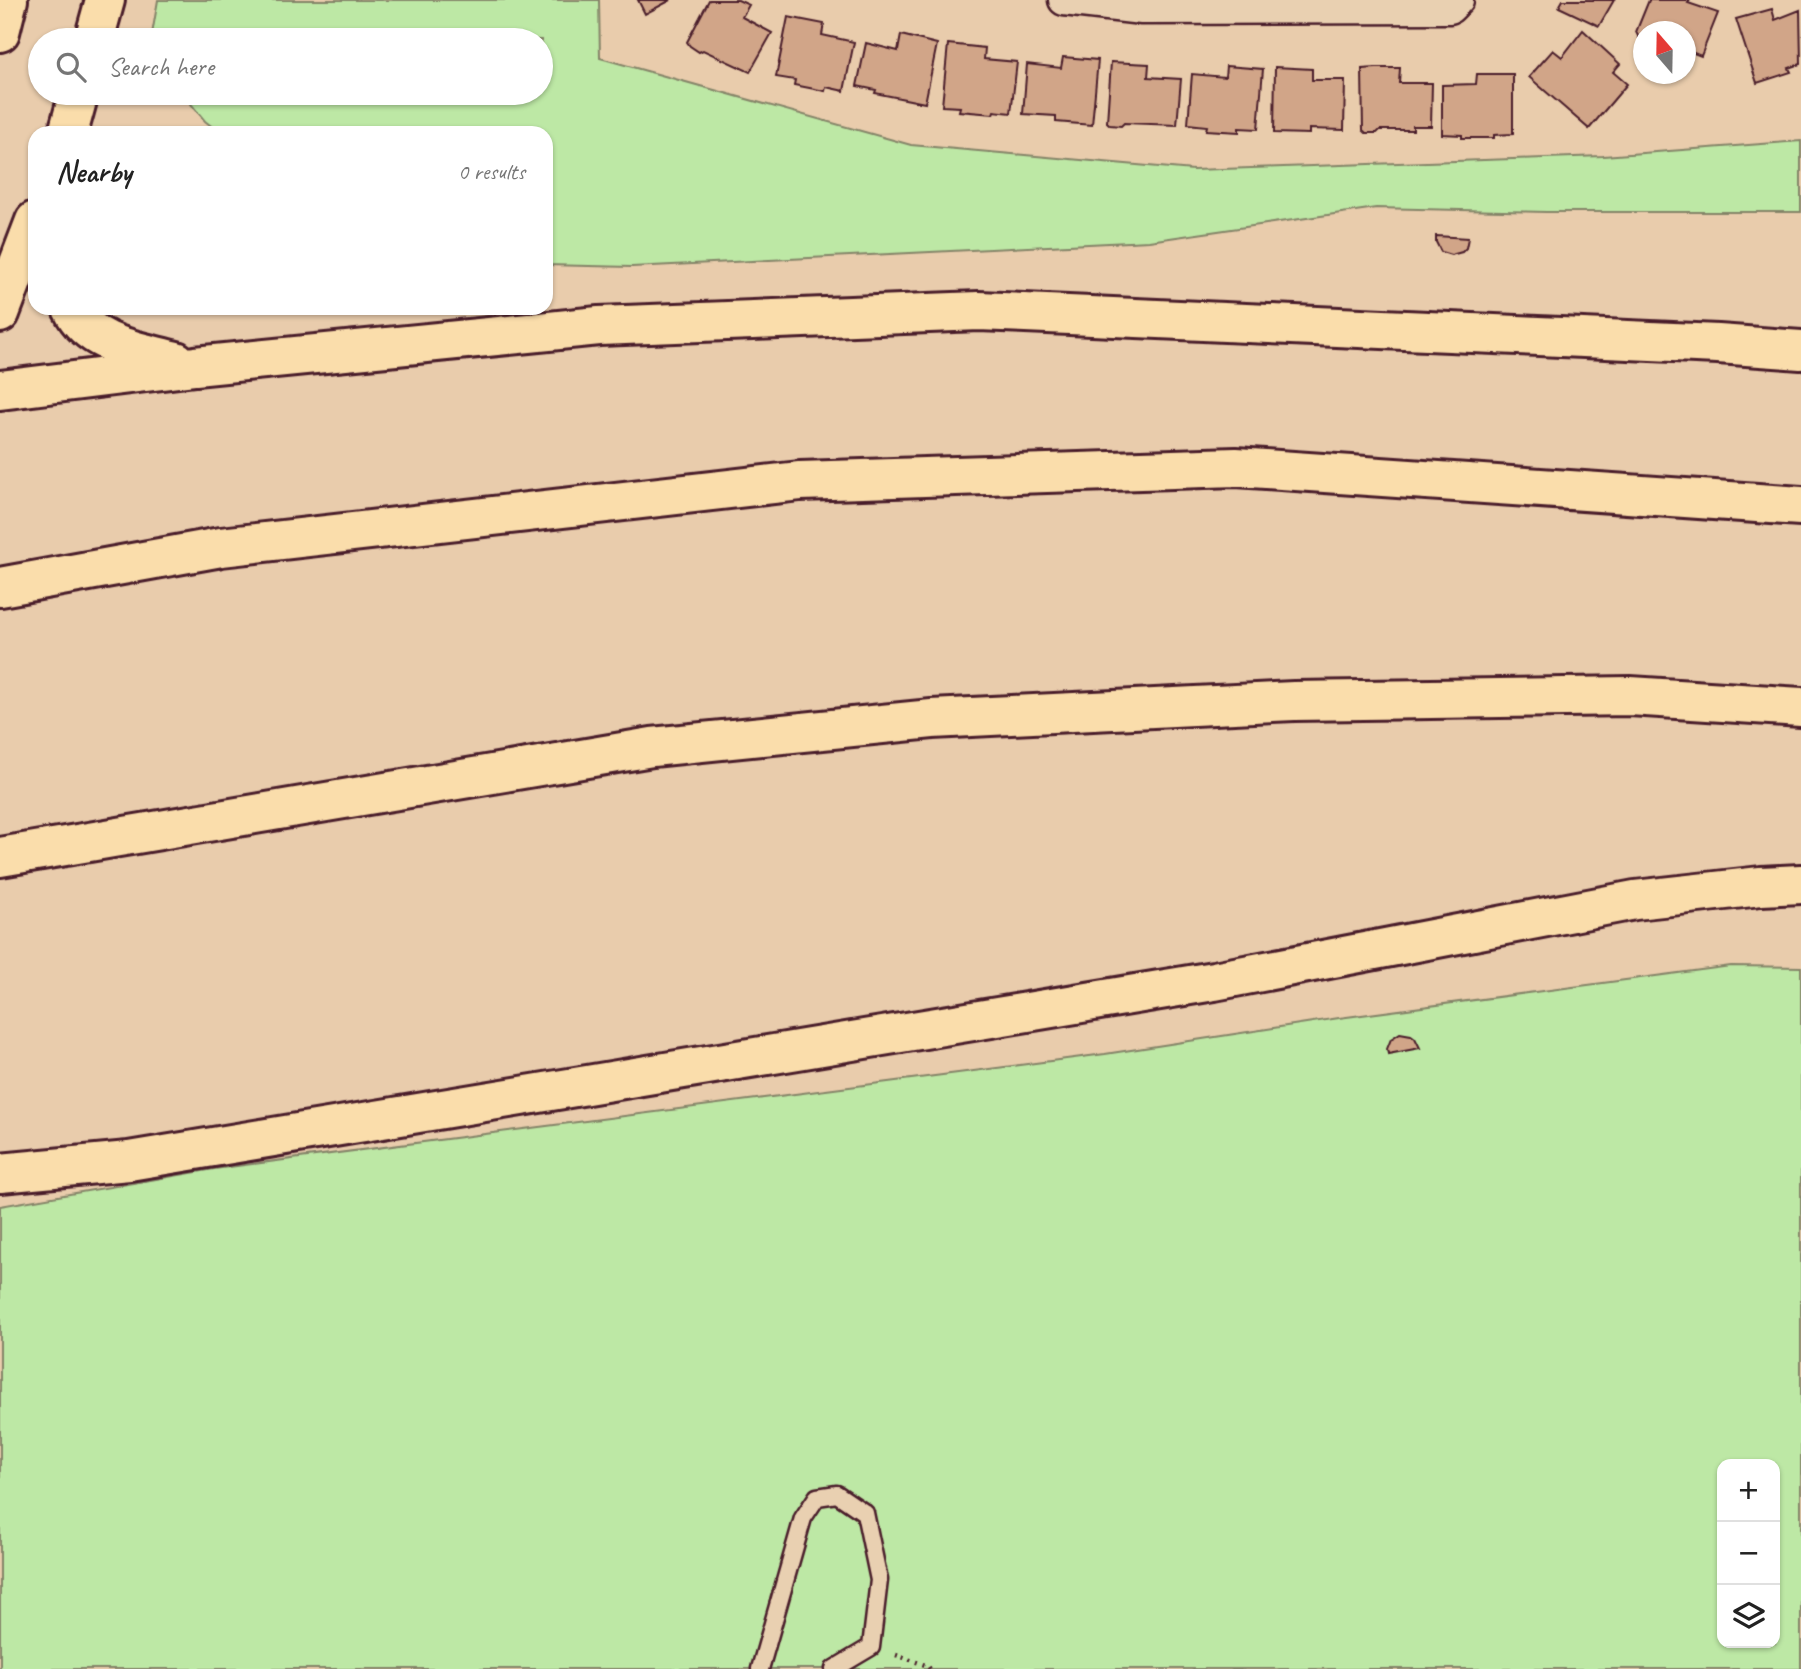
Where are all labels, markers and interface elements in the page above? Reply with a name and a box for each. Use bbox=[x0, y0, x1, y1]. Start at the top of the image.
north arrow bbox=[1633, 21, 1696, 84]
search box bbox=[28, 28, 553, 105]
icon: search bbox=[52, 48, 90, 86]
text: Search here bbox=[108, 50, 214, 83]
text: Nearby bbox=[56, 153, 132, 191]
text: 0 results bbox=[458, 157, 525, 186]
map controls bbox=[1717, 1459, 1780, 1648]
button: + bbox=[1717, 1459, 1780, 1522]
button: − bbox=[1717, 1522, 1780, 1585]
button: layers bbox=[1717, 1585, 1780, 1648]

